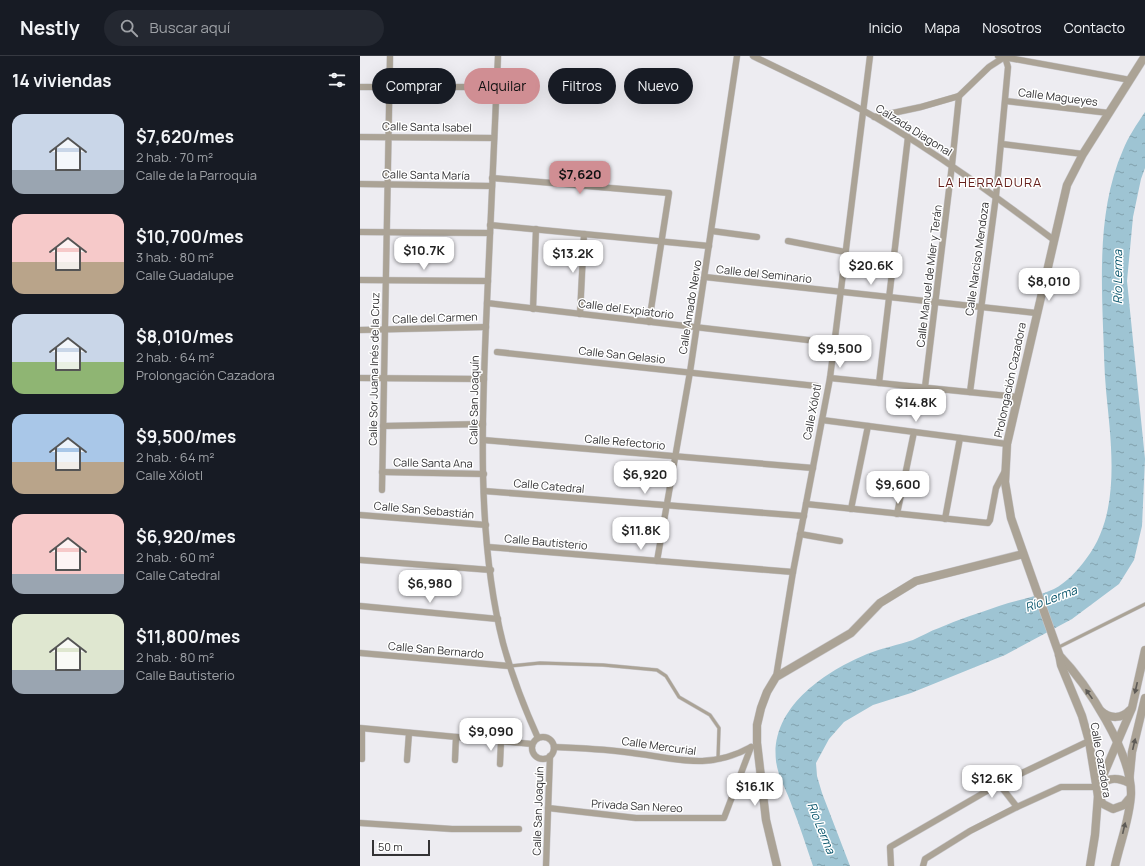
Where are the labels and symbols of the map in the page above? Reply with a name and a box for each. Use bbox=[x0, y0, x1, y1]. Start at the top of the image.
street label: Calle Magueyes bbox=[1017, 84, 1099, 109]
street label: Calzada Diagonal bbox=[873, 100, 955, 159]
street label: Calle Santa Isabel bbox=[382, 118, 472, 135]
pin: $7,620 bbox=[547, 161, 613, 195]
street label: Calle Santa María bbox=[382, 166, 470, 183]
district label: LA HERRADURA bbox=[938, 173, 1042, 191]
street label: Calle Narciso Mendoza bbox=[961, 201, 992, 317]
street label: Calle Manuel de Mier y Terán bbox=[912, 204, 945, 348]
pin: $10.7K bbox=[391, 237, 457, 271]
pin: $13.2K bbox=[540, 240, 606, 274]
water label: Río Lerma bbox=[1109, 249, 1126, 304]
pin: $20.6K bbox=[838, 252, 904, 286]
street label: Calle Amado Nervo bbox=[675, 258, 704, 355]
street label: Calle del Seminario bbox=[715, 261, 813, 286]
pin: $8,010 bbox=[1016, 268, 1082, 302]
street label: Calle Sor Juana Inés de la Cruz bbox=[365, 292, 382, 446]
street label: Calle del Expiatorio bbox=[577, 295, 675, 322]
street label: Calle del Carmen bbox=[392, 309, 478, 326]
street label: Prolongación Cazadora bbox=[990, 321, 1029, 439]
pin: $9,500 bbox=[807, 335, 873, 369]
street label: Calle San Gelasio bbox=[578, 342, 667, 367]
street label: Calle San Joaquín bbox=[465, 355, 482, 445]
street label: Calle Xólotl bbox=[799, 383, 824, 441]
pin: $14.8K bbox=[883, 389, 949, 423]
street label: Calle Refectorio bbox=[584, 430, 667, 453]
street label: Calle Santa Ana bbox=[393, 454, 473, 471]
pin: $6,920 bbox=[612, 461, 678, 495]
pin: $9,600 bbox=[865, 471, 931, 505]
street label: Calle Catedral bbox=[513, 475, 585, 496]
street label: Calle San Sebastián bbox=[373, 498, 475, 521]
pin: $11.8K bbox=[608, 517, 674, 551]
street label: Calle Bautisterio bbox=[504, 530, 589, 553]
pin: $6,980 bbox=[397, 570, 463, 604]
water label: Río Lerma bbox=[1022, 581, 1080, 616]
street label: Calle San Bernardo bbox=[388, 638, 485, 661]
one-way arrow bbox=[1133, 682, 1139, 694]
one-way arrow bbox=[1085, 689, 1093, 699]
pin: $9,090 bbox=[458, 718, 524, 752]
street label: Calle Cazadora bbox=[1087, 721, 1115, 799]
street label: Calle Mercurial bbox=[621, 733, 697, 758]
one-way arrow bbox=[1132, 738, 1138, 751]
pin: $12.6K bbox=[959, 765, 1025, 799]
street label: Calle San Joaquín bbox=[528, 766, 547, 856]
pin: $16.1K bbox=[722, 773, 788, 807]
street label: Privada San Nereo bbox=[591, 796, 684, 815]
water label: Río Lerma bbox=[803, 800, 840, 857]
one-way arrow bbox=[1121, 822, 1127, 834]
scale bar bbox=[372, 838, 430, 857]

